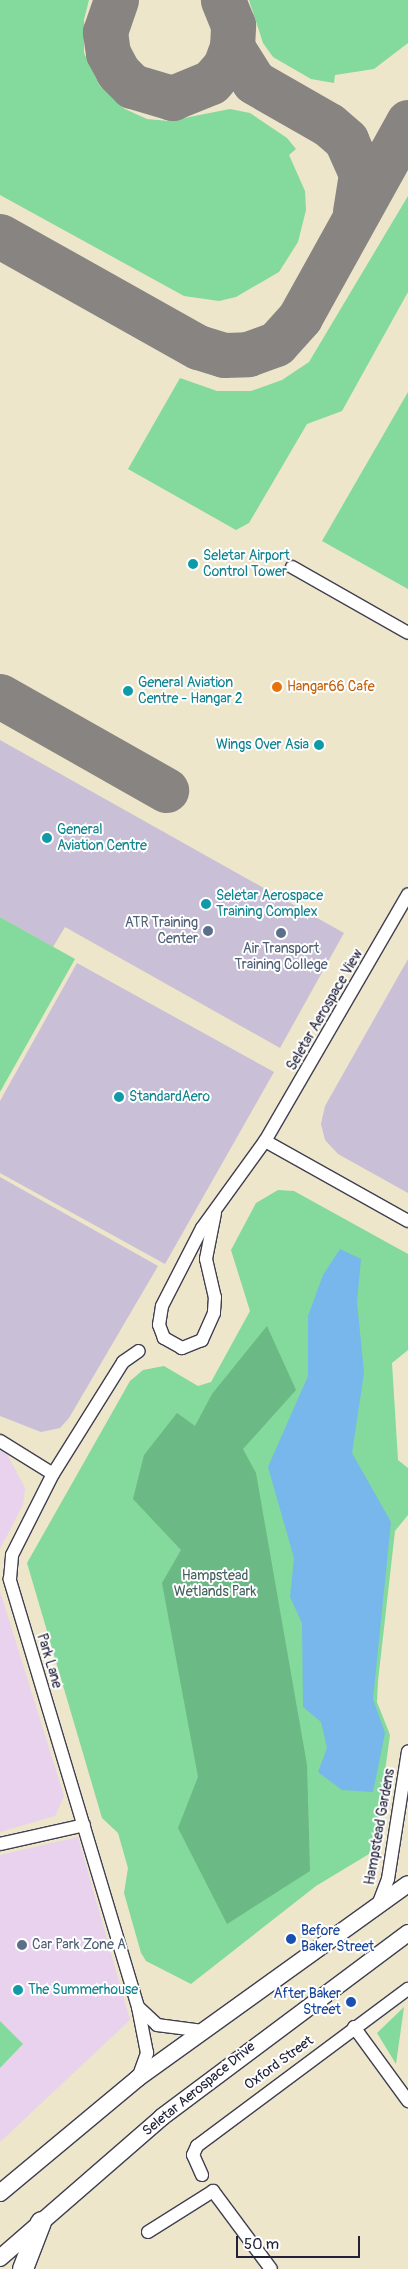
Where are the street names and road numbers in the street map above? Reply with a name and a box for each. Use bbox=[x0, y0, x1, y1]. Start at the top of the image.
street label: Seletar Aerospace View bbox=[283, 946, 367, 1074]
street label: Park Lane bbox=[33, 1632, 65, 1690]
street label: Hampstead Gardens bbox=[362, 1768, 398, 1886]
street label: Oxford Street bbox=[241, 2032, 317, 2094]
street label: Seletar Aerospace Drive bbox=[139, 2038, 259, 2140]

